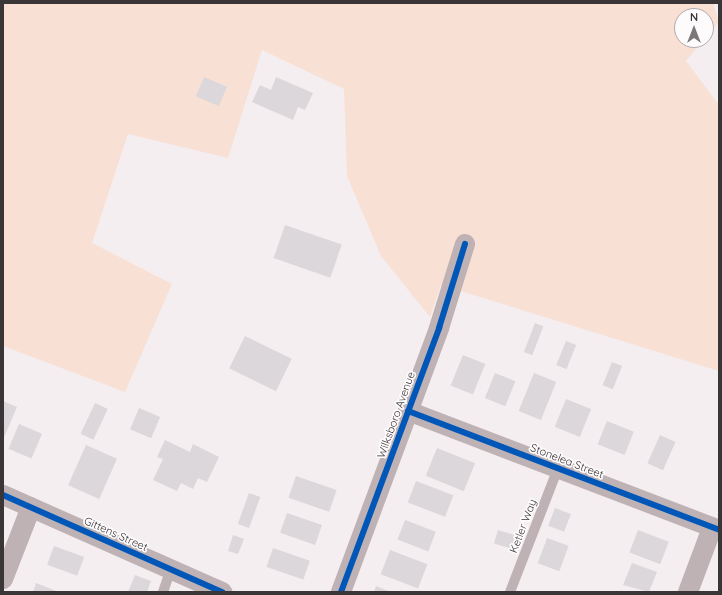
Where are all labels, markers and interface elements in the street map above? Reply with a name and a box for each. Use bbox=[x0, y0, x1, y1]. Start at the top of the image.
north arrow bbox=[674, 8, 714, 48]
text: N bbox=[690, 10, 698, 24]
street label: Wilksboro Avenue bbox=[374, 370, 418, 460]
street label: Stonelea Street bbox=[528, 441, 606, 481]
street label: Ketler Way bbox=[507, 497, 539, 555]
street label: Gittens Street bbox=[82, 514, 150, 554]

